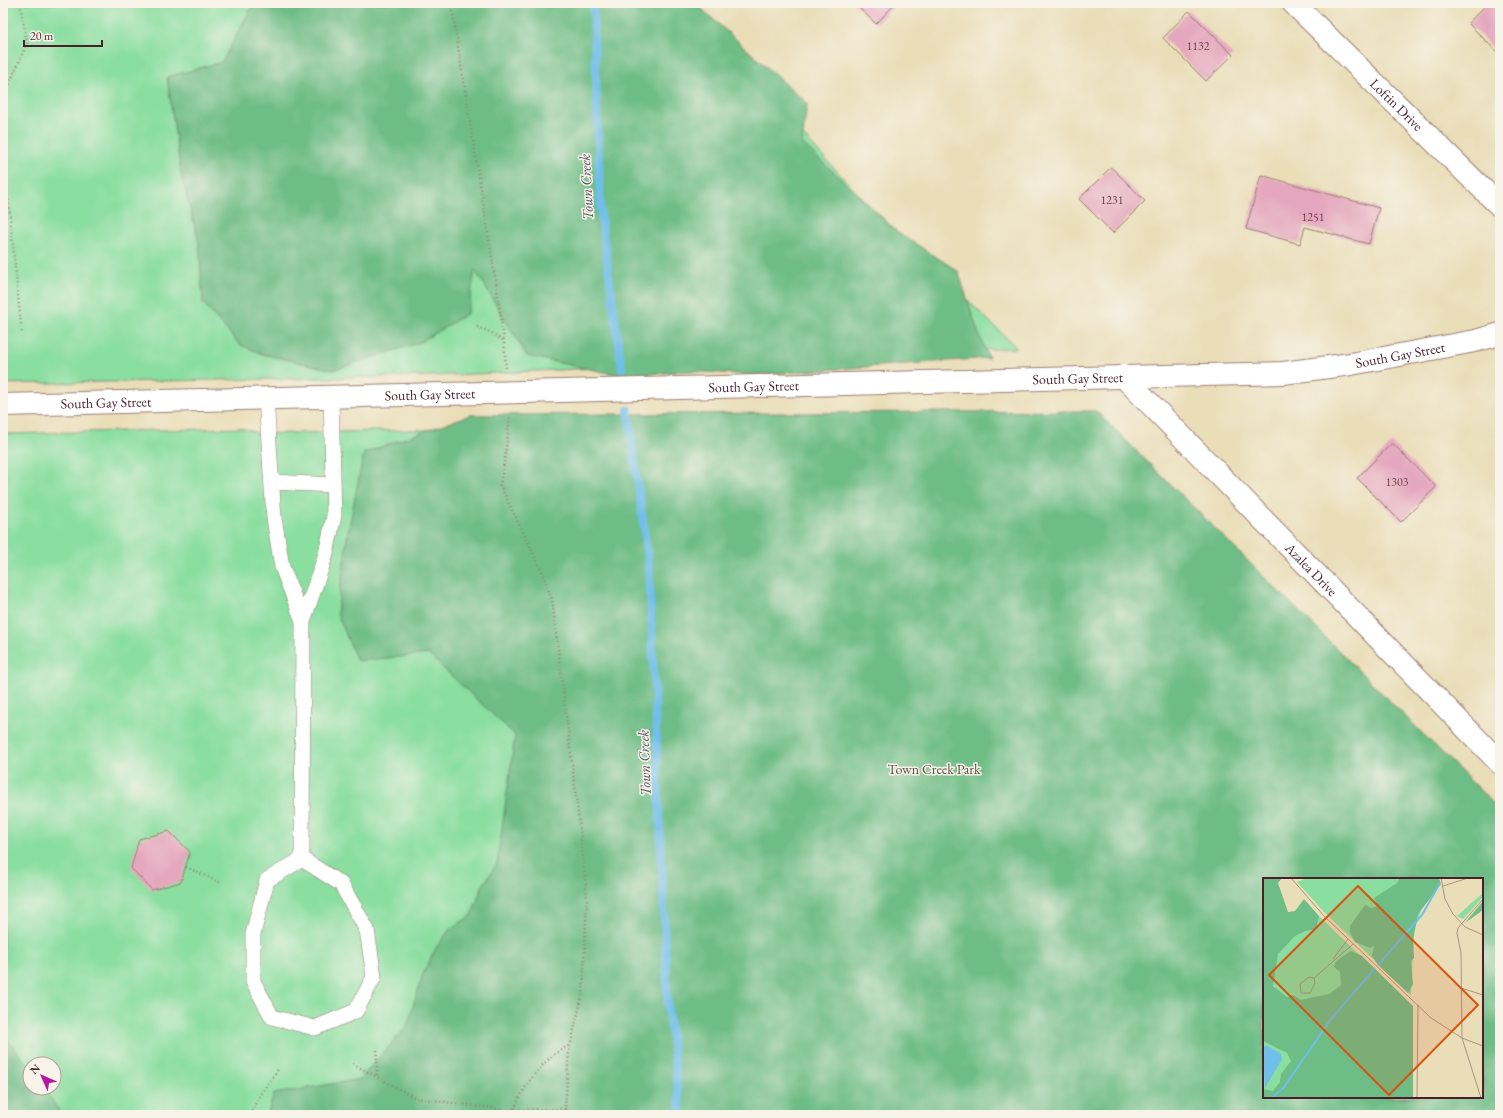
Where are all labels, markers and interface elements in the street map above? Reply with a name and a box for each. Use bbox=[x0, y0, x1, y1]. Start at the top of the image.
scale bar bbox=[24, 22, 102, 48]
text: 20 m bbox=[30, 28, 54, 44]
house number: 1132 bbox=[1186, 38, 1210, 54]
street label: Loftin Drive bbox=[1366, 74, 1427, 135]
water label: Town Creek bbox=[575, 153, 597, 220]
house number: 1231 bbox=[1100, 192, 1124, 208]
house number: 1251 bbox=[1301, 209, 1325, 225]
street label: South Gay Street bbox=[1354, 338, 1447, 372]
street label: South Gay Street bbox=[1032, 368, 1124, 388]
street label: South Gay Street bbox=[708, 376, 800, 396]
street label: South Gay Street bbox=[384, 384, 476, 404]
street label: South Gay Street bbox=[60, 392, 152, 413]
house number: 1303 bbox=[1385, 474, 1409, 490]
street label: Azalea Drive bbox=[1281, 538, 1342, 600]
water label: Town Creek bbox=[633, 729, 655, 796]
park label: Town Creek Park bbox=[887, 760, 981, 778]
inset map bbox=[1263, 878, 1483, 1098]
north arrow bbox=[22, 1056, 62, 1096]
text: N bbox=[27, 1061, 43, 1077]

